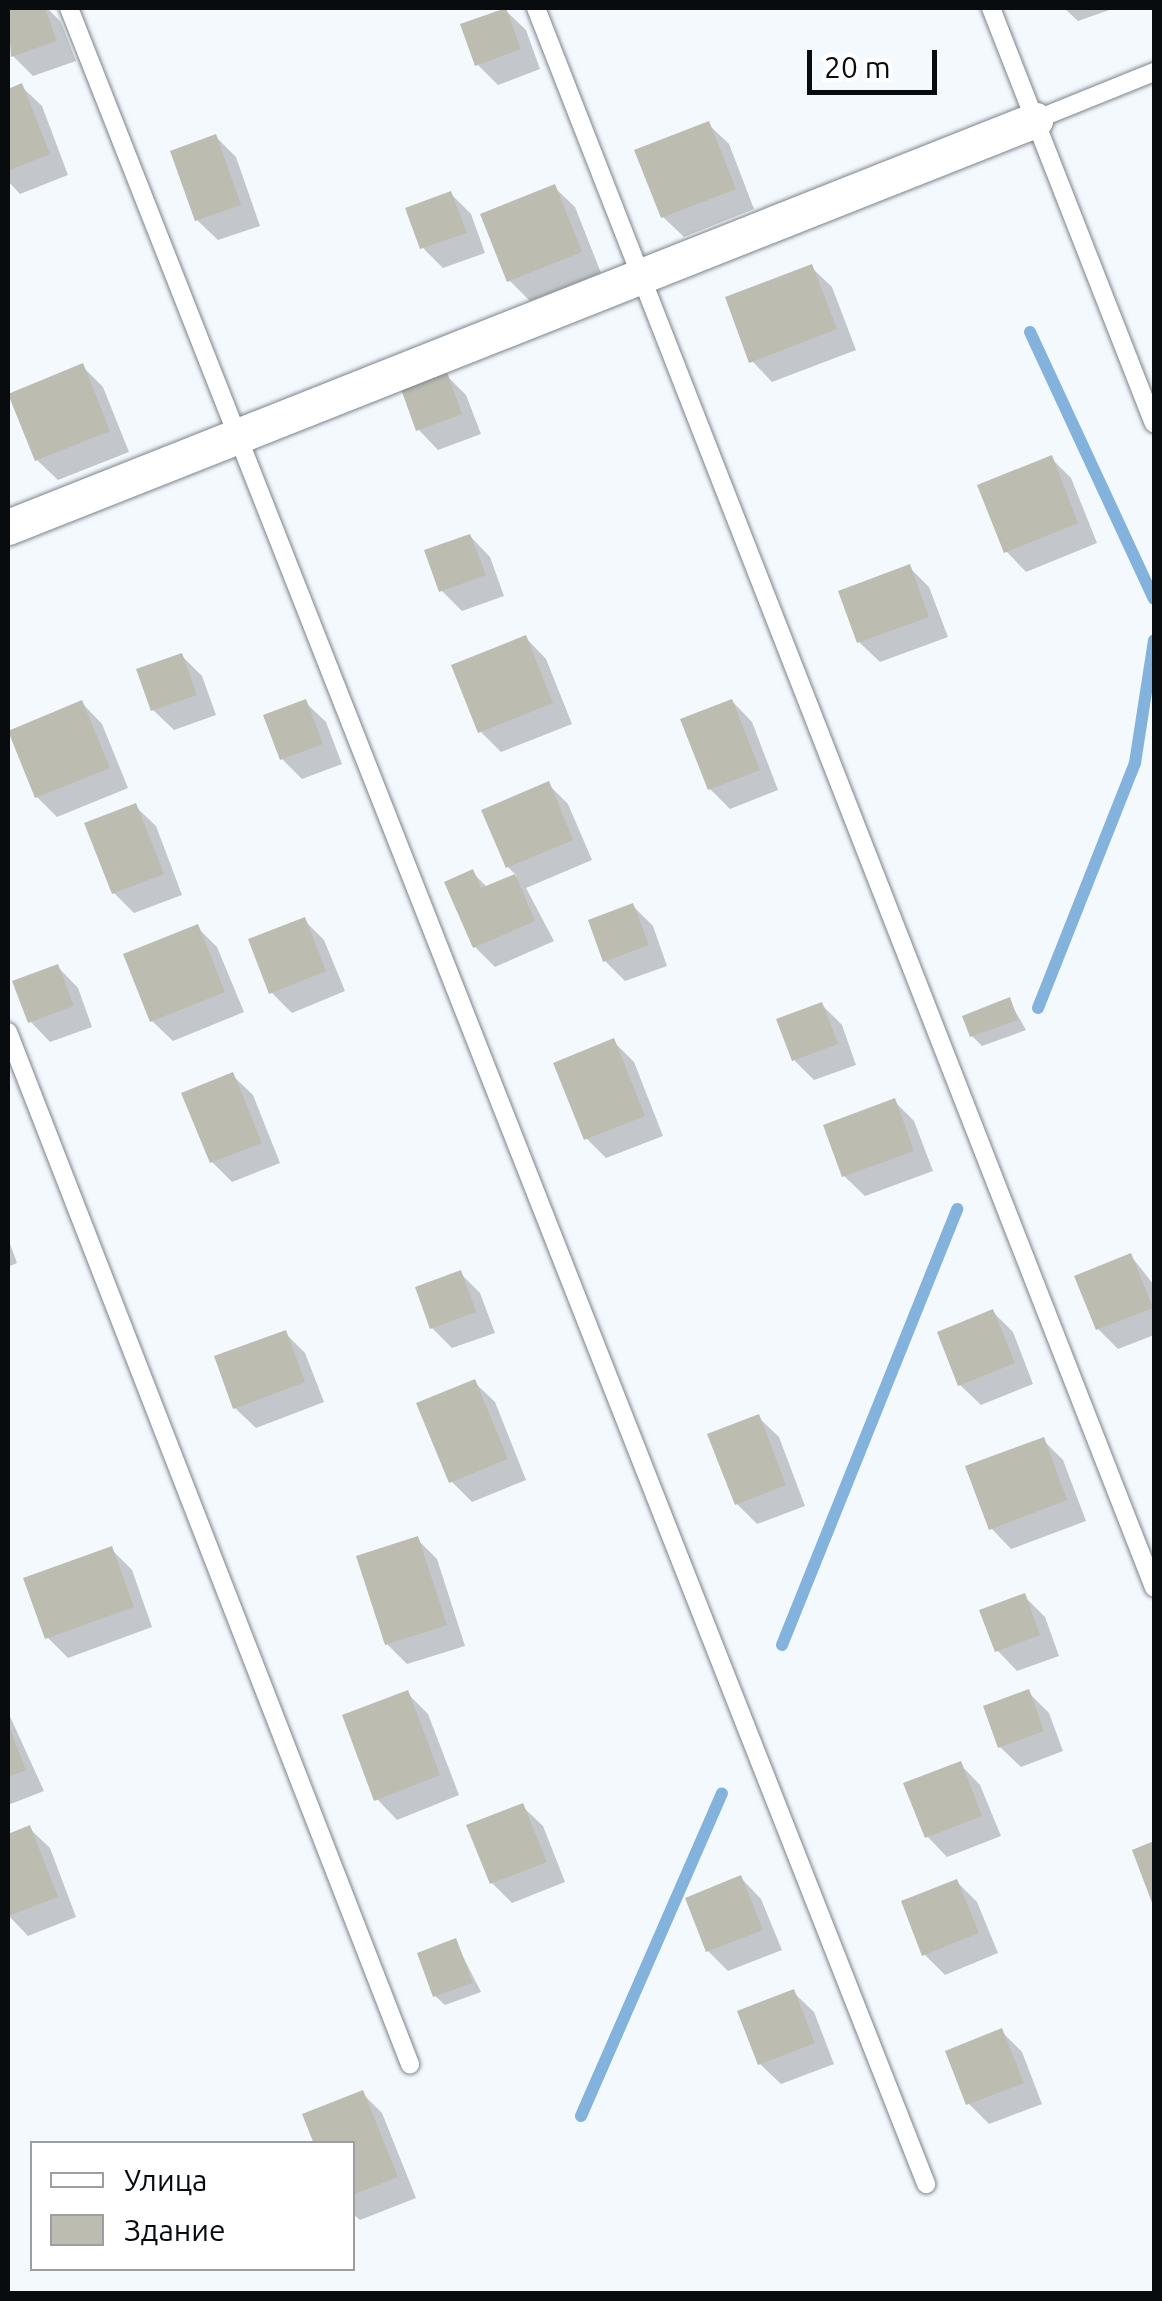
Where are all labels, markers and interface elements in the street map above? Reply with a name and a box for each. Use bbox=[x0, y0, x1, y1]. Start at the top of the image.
scale bar bbox=[812, 30, 942, 92]
text: 20 m bbox=[824, 50, 891, 84]
legend bbox=[30, 2141, 355, 2271]
text: Улица bbox=[124, 2163, 208, 2197]
text: Здание bbox=[124, 2213, 226, 2247]

